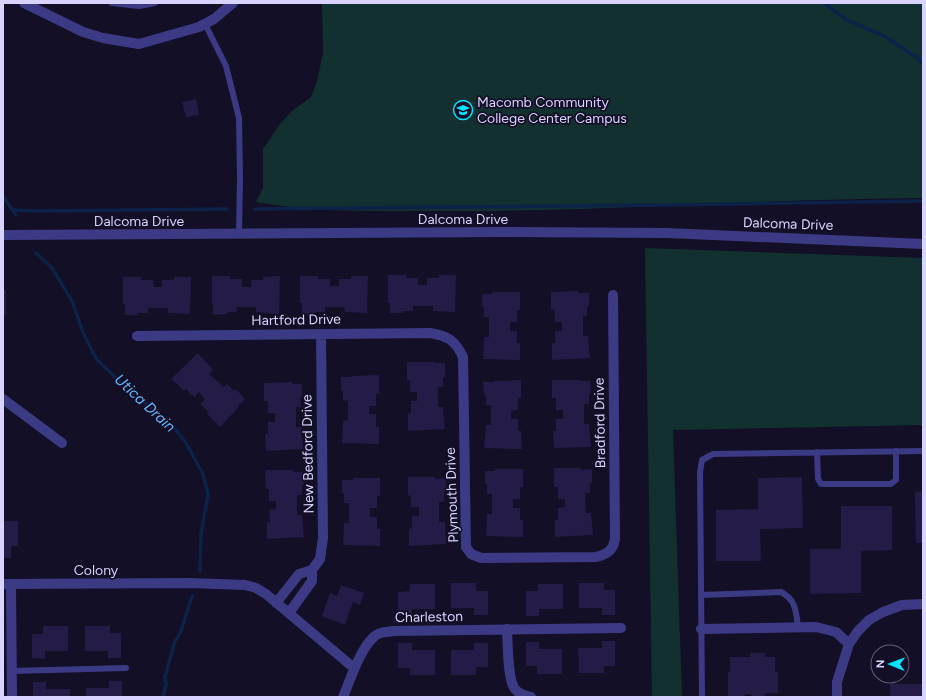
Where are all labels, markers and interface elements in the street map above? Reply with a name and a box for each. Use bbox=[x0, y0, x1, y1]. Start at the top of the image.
place label: Macomb Community College Center Campus bbox=[477, 94, 627, 127]
school or university icon: Macomb Community College Center Campus bbox=[452, 99, 474, 121]
street label: Dalcoma Drive bbox=[418, 211, 509, 228]
street label: Dalcoma Drive bbox=[94, 213, 185, 230]
street label: Dalcoma Drive bbox=[743, 214, 834, 234]
street label: Hartford Drive bbox=[251, 311, 341, 329]
water label: Utica Drain bbox=[111, 370, 179, 436]
street label: Bradford Drive bbox=[591, 377, 609, 468]
street label: New Bedford Drive bbox=[298, 394, 318, 514]
street label: Plymouth Drive bbox=[442, 447, 462, 543]
street label: Colony bbox=[74, 562, 119, 579]
street label: Charleston bbox=[395, 608, 463, 626]
north arrow bbox=[870, 644, 910, 684]
text: N bbox=[874, 659, 887, 668]

